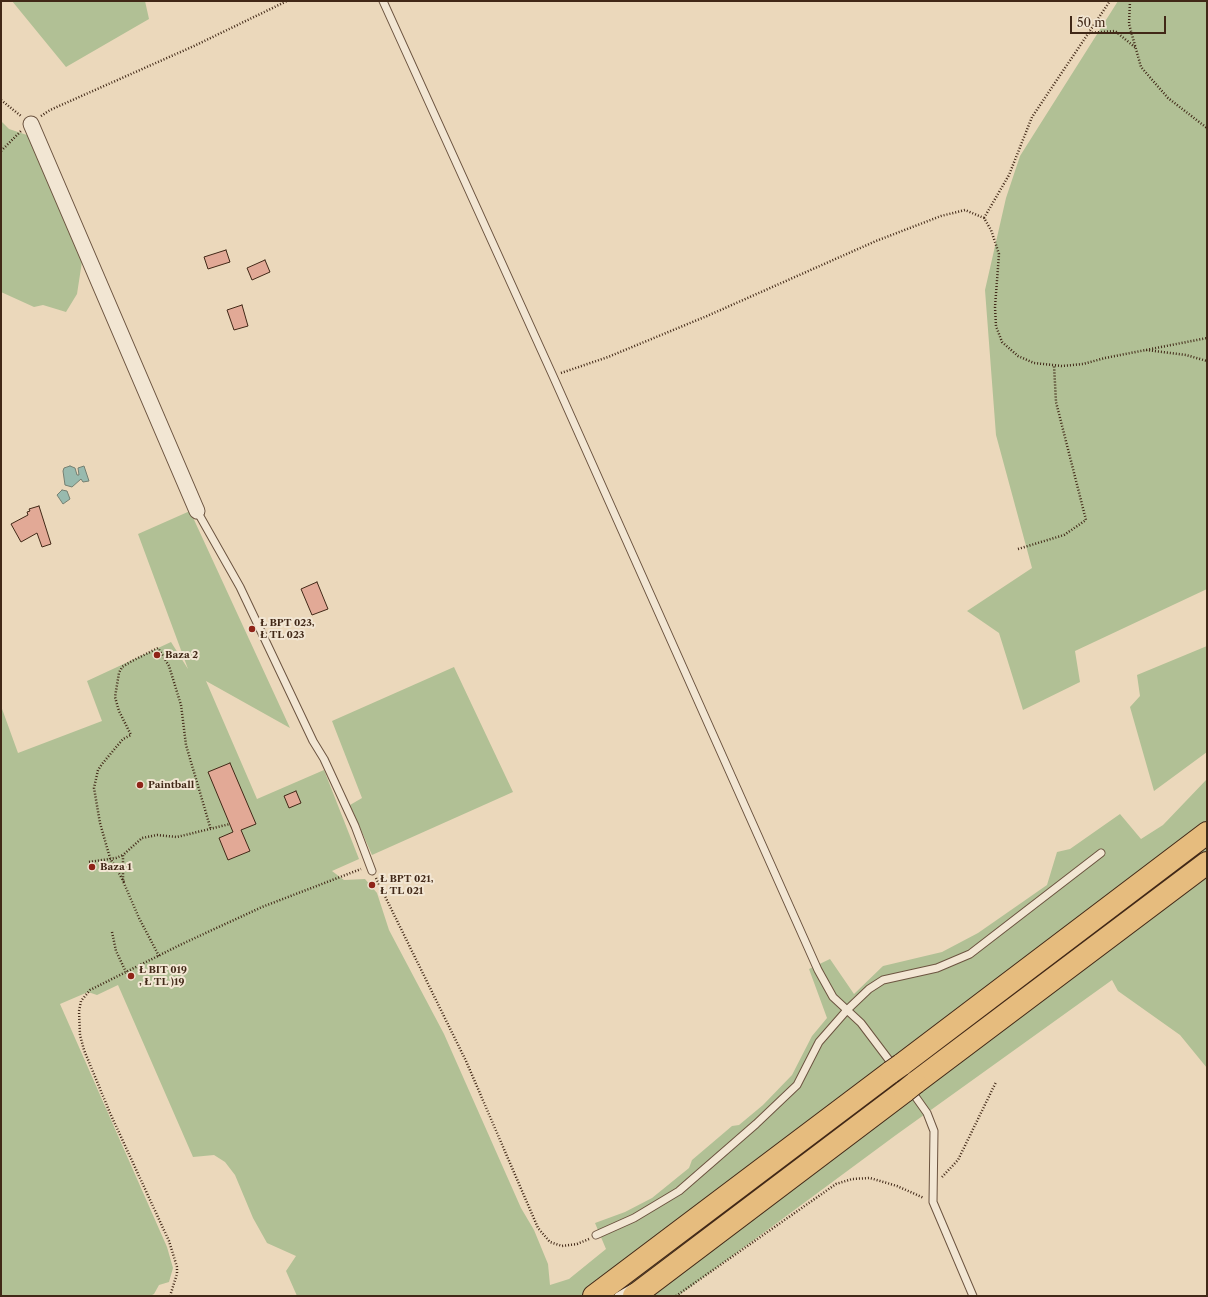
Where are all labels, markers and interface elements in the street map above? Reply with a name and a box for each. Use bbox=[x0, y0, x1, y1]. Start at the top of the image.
scale bar bbox=[1072, 8, 1168, 34]
text: 50 m bbox=[1077, 15, 1106, 30]
place label: Ł BPT 023, Ł TL 023 bbox=[260, 617, 315, 640]
marker: Ł BPT 023, Ł TL 023 bbox=[247, 624, 257, 634]
place label: Baza 2 bbox=[165, 649, 198, 661]
marker: Baza 2 bbox=[152, 650, 162, 660]
place label: Paintball bbox=[148, 779, 194, 791]
marker: Paintball bbox=[135, 780, 145, 790]
place label: Baza 1 bbox=[100, 861, 132, 873]
marker: Baza 1 bbox=[87, 862, 97, 872]
place label: Ł BPT 021, Ł TL 021 bbox=[380, 873, 433, 896]
marker: Ł BPT 021, Ł TL 021 bbox=[367, 880, 377, 890]
place label: Ł BIT 019 , Ł TL )19 bbox=[139, 964, 187, 988]
marker: Ł BIT 019 , Ł TL )19 bbox=[126, 971, 136, 981]

